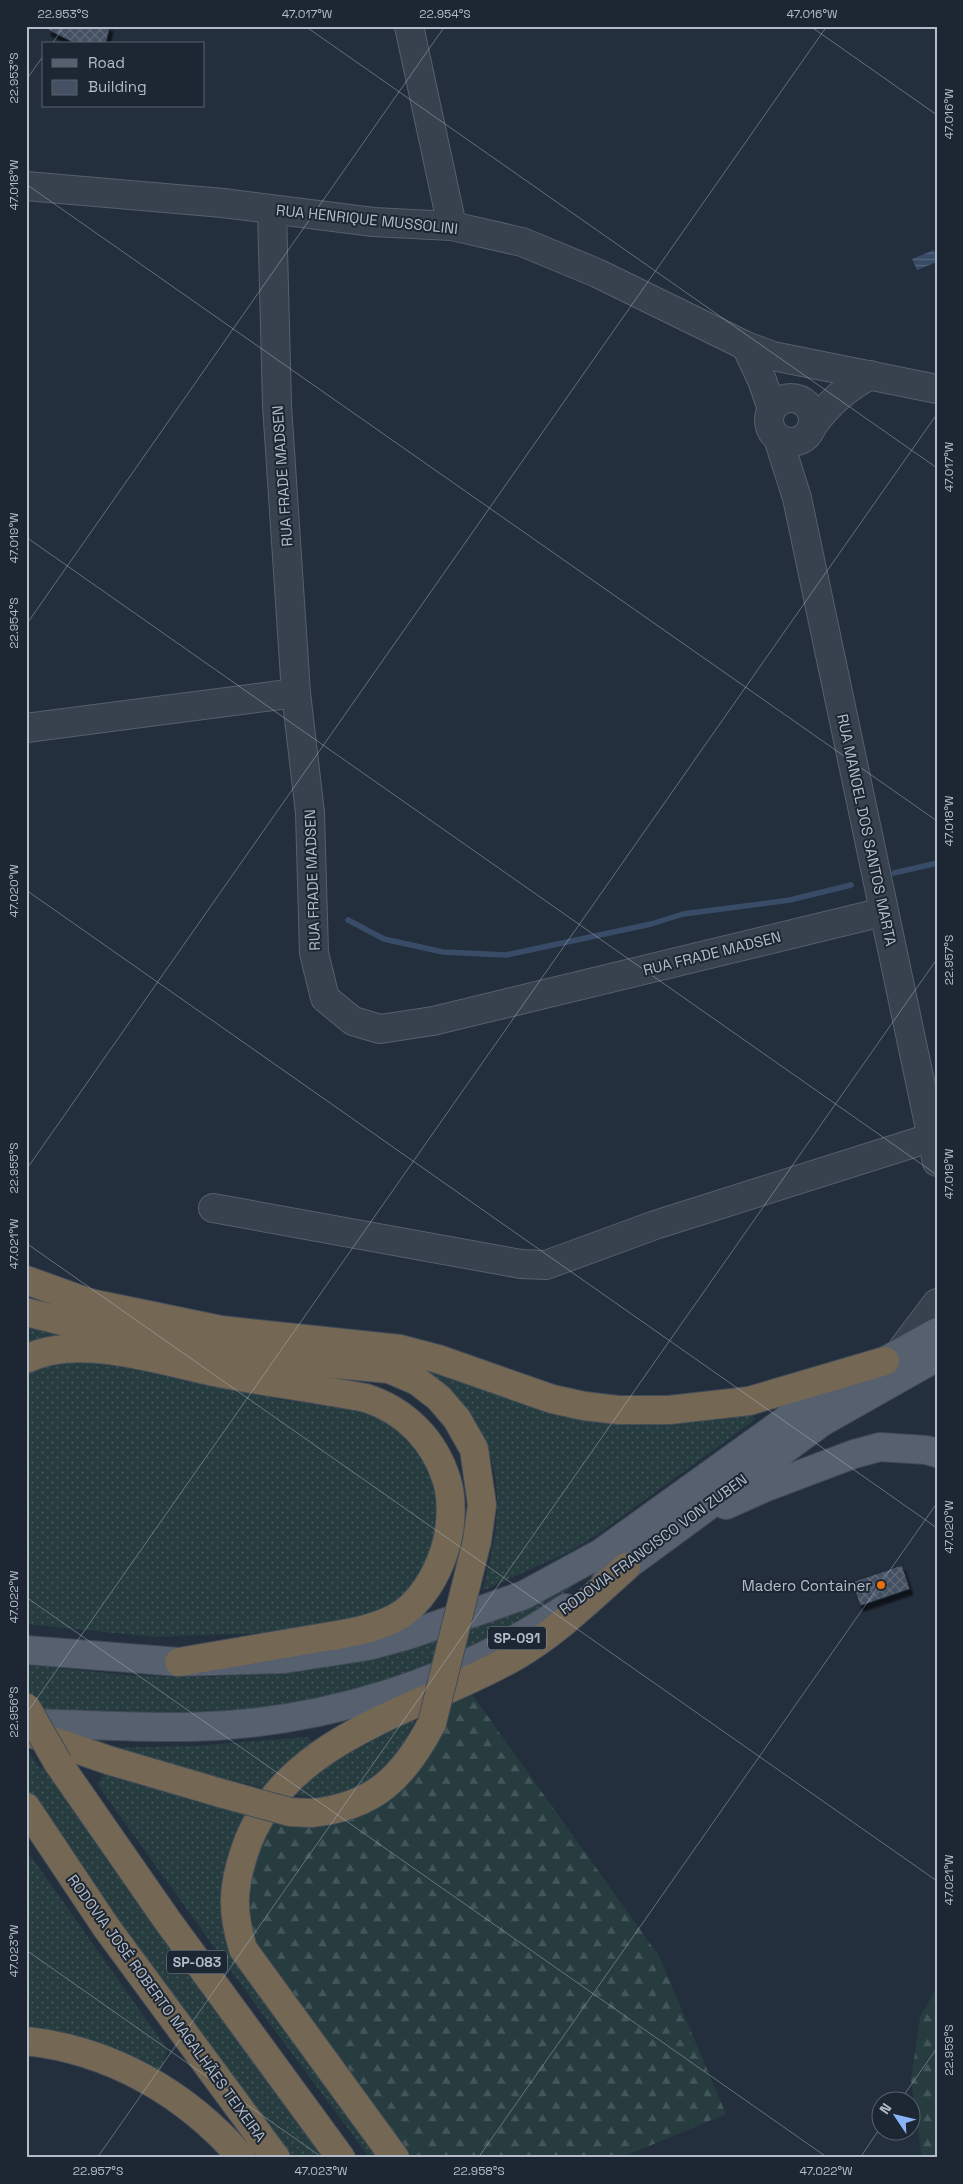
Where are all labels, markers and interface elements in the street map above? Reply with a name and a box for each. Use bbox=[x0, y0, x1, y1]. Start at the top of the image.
text: 22.953°S bbox=[37, 6, 89, 22]
text: 47.017°W bbox=[282, 6, 333, 22]
text: 22.954°S bbox=[419, 6, 471, 22]
text: 47.016°W bbox=[786, 6, 838, 22]
legend bbox=[42, 42, 205, 108]
text: 22.953°S bbox=[6, 52, 22, 104]
text: Road bbox=[88, 53, 125, 72]
text: Building bbox=[88, 77, 147, 96]
text: 47.016°W bbox=[941, 88, 957, 140]
text: 47.018°W bbox=[6, 159, 22, 211]
street label: RUA HENRIQUE MUSSOLINI bbox=[275, 200, 459, 238]
street label: RUA FRADE MADSEN bbox=[268, 405, 296, 547]
text: 47.017°W bbox=[941, 441, 957, 492]
text: 47.019°W bbox=[6, 512, 22, 564]
text: 22.954°S bbox=[6, 597, 22, 649]
street label: RUA MANOEL DOS SANTOS MARTA bbox=[833, 712, 901, 948]
text: 47.018°W bbox=[941, 795, 957, 847]
street label: RUA FRADE MADSEN bbox=[300, 809, 324, 951]
text: 47.020°W bbox=[6, 864, 22, 918]
street label: RUA FRADE MADSEN bbox=[641, 927, 783, 979]
text: 22.957°S bbox=[941, 935, 957, 985]
text: 22.955°S bbox=[6, 1142, 22, 1194]
text: 47.019°W bbox=[941, 1148, 957, 1200]
text: 47.021°W bbox=[6, 1218, 22, 1269]
street label: RODOVIA FRANCISCO VON ZUBEN bbox=[555, 1469, 751, 1619]
text: 47.020°W bbox=[941, 1500, 957, 1554]
text: 47.022°W bbox=[6, 1570, 22, 1624]
place label: Madero Container bbox=[742, 1576, 871, 1595]
marker: Madero Container bbox=[875, 1579, 887, 1591]
road number: SP-091 bbox=[488, 1626, 546, 1650]
text: 22.956°S bbox=[6, 1686, 22, 1738]
text: 47.021°W bbox=[941, 1854, 957, 1905]
street label: RODOVIA JOSÉ ROBERTO MAGALHÃES TEIXEIRA bbox=[64, 1871, 271, 2146]
text: 47.023°W bbox=[6, 1924, 22, 1978]
road number: SP-083 bbox=[167, 1950, 227, 1974]
text: 22.959°S bbox=[941, 2024, 957, 2076]
north arrow bbox=[870, 2092, 920, 2142]
text: N bbox=[875, 2100, 895, 2118]
text: 22.957°S bbox=[73, 2163, 123, 2179]
text: 47.023°W bbox=[294, 2163, 348, 2179]
text: 22.958°S bbox=[453, 2163, 505, 2179]
text: 47.022°W bbox=[799, 2163, 853, 2179]

